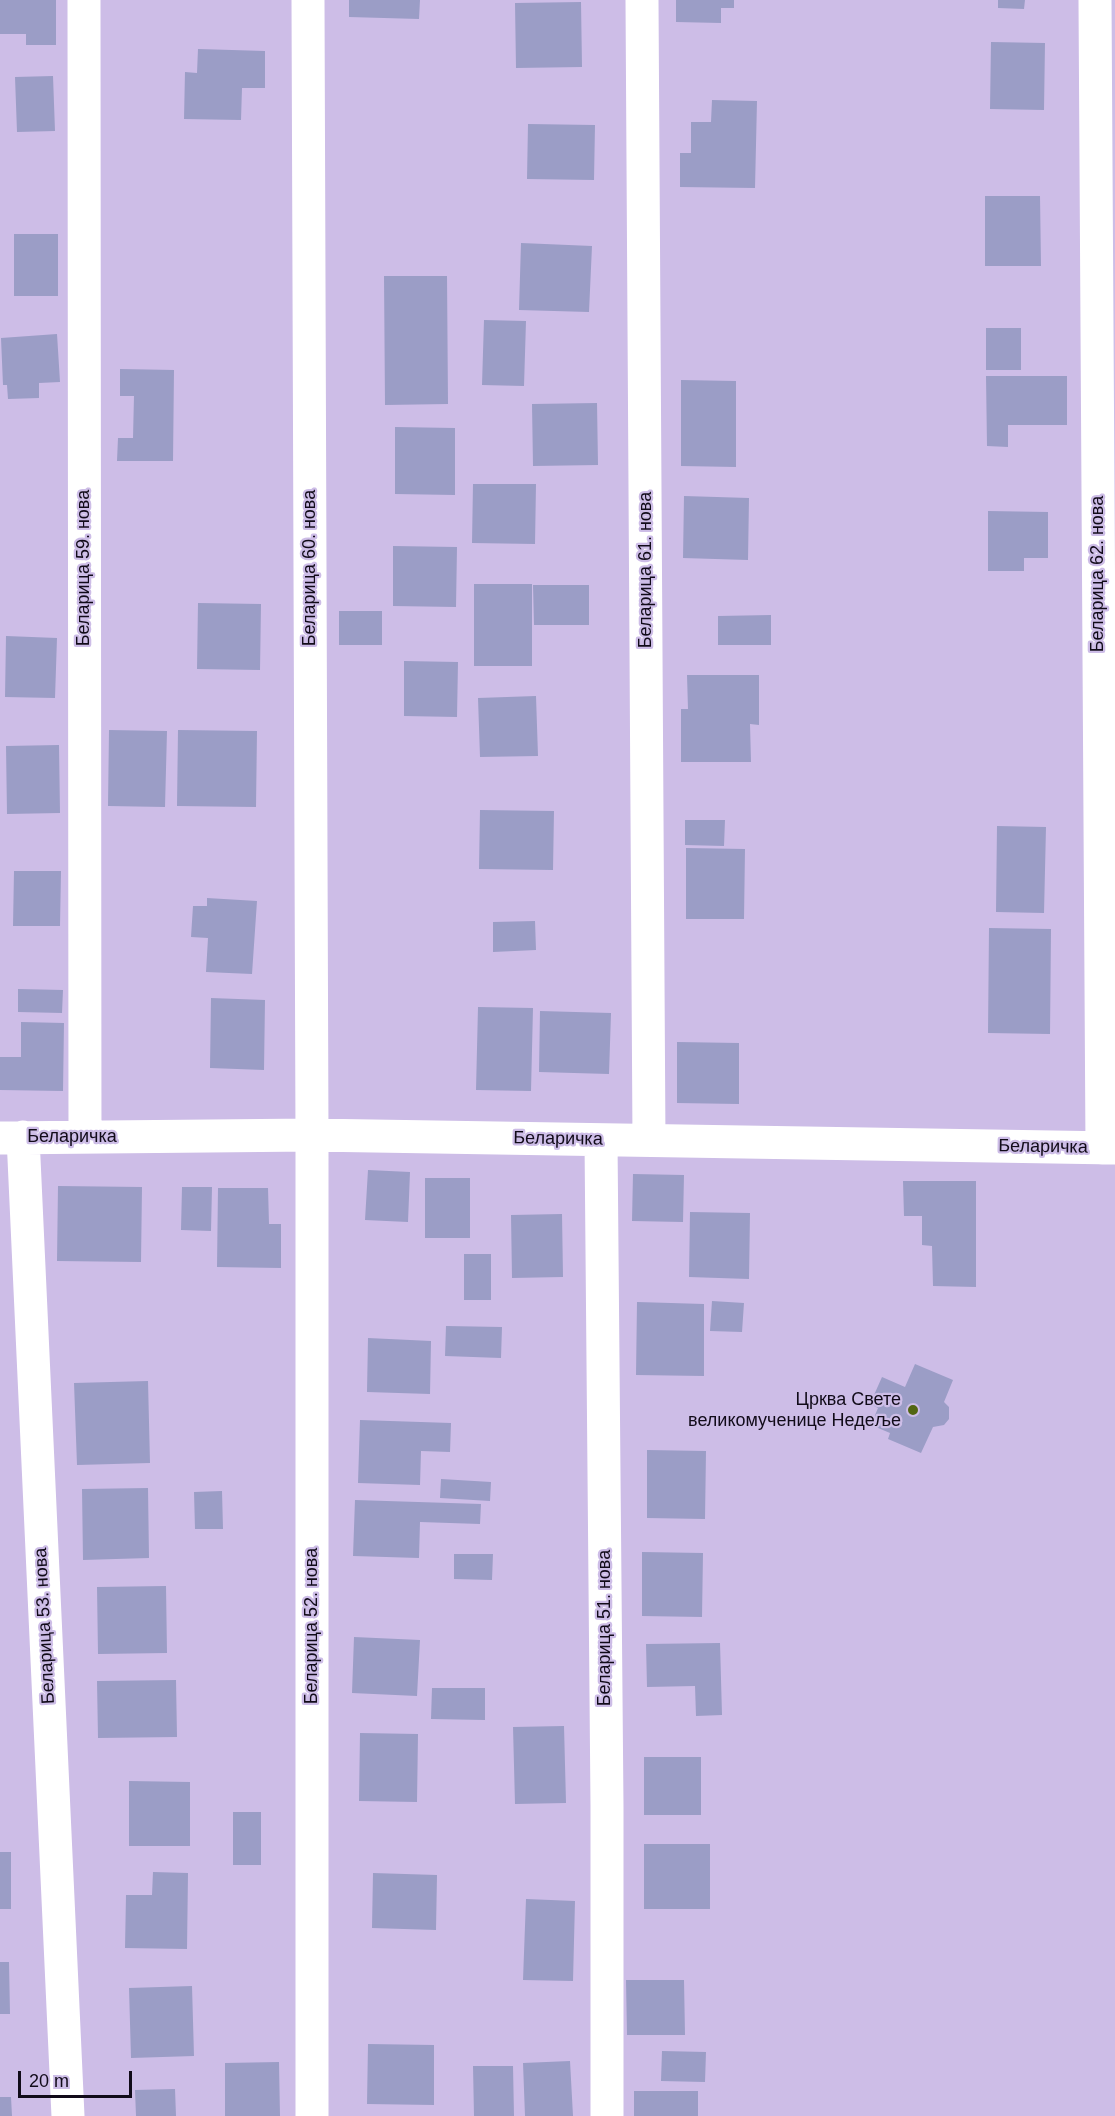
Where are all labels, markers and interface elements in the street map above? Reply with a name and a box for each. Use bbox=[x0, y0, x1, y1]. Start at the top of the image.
street label: Беларица 59. нова bbox=[73, 490, 95, 646]
street label: Беларица 60. нова bbox=[299, 490, 321, 646]
street label: Беларица 61. нова bbox=[635, 492, 657, 648]
street label: Беларица 62. нова bbox=[1087, 496, 1109, 652]
street label: Беларичка bbox=[27, 1126, 117, 1148]
street label: Беларичка bbox=[513, 1127, 603, 1151]
street label: Беларичка bbox=[998, 1135, 1088, 1159]
place label: Црква Свете великомученице Недеље bbox=[688, 1389, 901, 1432]
marker: Црква Свете великомученице Недеље bbox=[906, 1403, 920, 1417]
street label: Беларица 53. нова bbox=[30, 1547, 60, 1705]
street label: Беларица 52. нова bbox=[301, 1548, 323, 1704]
street label: Беларица 51. нова bbox=[594, 1550, 616, 1706]
scale bar bbox=[21, 2059, 135, 2097]
text: 20 m bbox=[29, 2071, 69, 2091]

